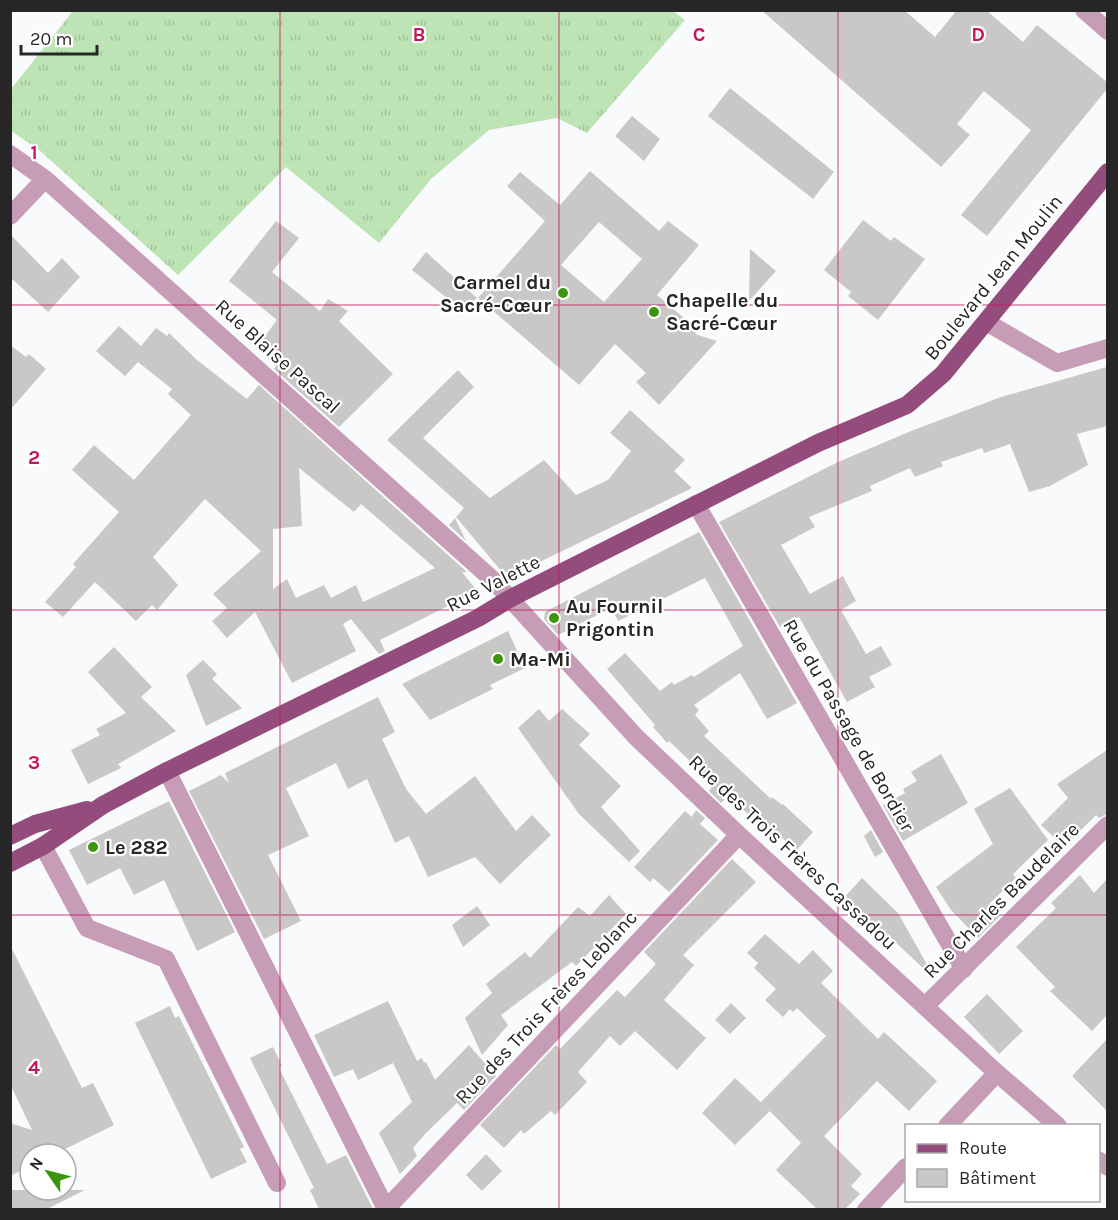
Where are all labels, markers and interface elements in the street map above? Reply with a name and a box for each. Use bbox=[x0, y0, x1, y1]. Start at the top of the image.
scale bar bbox=[21, 18, 98, 56]
text: B bbox=[413, 23, 425, 46]
text: C bbox=[693, 23, 705, 46]
text: D bbox=[971, 23, 985, 46]
text: 20 m bbox=[30, 28, 72, 50]
text: 1 bbox=[30, 141, 38, 164]
street label: Boulevard Jean Moulin bbox=[920, 190, 1067, 365]
place label: Carmel du Sacré-Cœur bbox=[440, 271, 551, 317]
marker: Carmel du Sacré-Cœur bbox=[556, 286, 570, 300]
place label: Chapelle du Sacré-Cœur bbox=[666, 289, 778, 335]
street label: Rue Blaise Pascal bbox=[211, 294, 345, 418]
marker: Chapelle du Sacré-Cœur bbox=[647, 305, 661, 319]
text: 2 bbox=[28, 446, 40, 469]
street label: Rue Valette bbox=[442, 550, 544, 617]
place label: Au Fournil Prigontin bbox=[566, 595, 663, 641]
marker: Au Fournil Prigontin bbox=[547, 611, 561, 625]
street label: Rue du Passage de Bordier bbox=[778, 615, 919, 836]
place label: Ma-Mi bbox=[510, 648, 571, 671]
marker: Ma-Mi bbox=[491, 652, 505, 666]
street label: Rue des Trois Frères Cassadou bbox=[684, 750, 901, 955]
text: 3 bbox=[28, 751, 40, 774]
street label: Rue Charles Baudelaire bbox=[919, 818, 1084, 983]
place label: Le 282 bbox=[105, 836, 168, 859]
marker: Le 282 bbox=[86, 840, 100, 854]
street label: Rue des Trois Frères Leblanc bbox=[451, 906, 642, 1109]
text: 4 bbox=[28, 1056, 40, 1079]
legend bbox=[905, 1124, 1100, 1202]
text: Route bbox=[959, 1137, 1007, 1159]
north arrow bbox=[18, 1142, 78, 1202]
text: N bbox=[25, 1154, 47, 1174]
text: Bâtiment bbox=[959, 1167, 1036, 1189]

